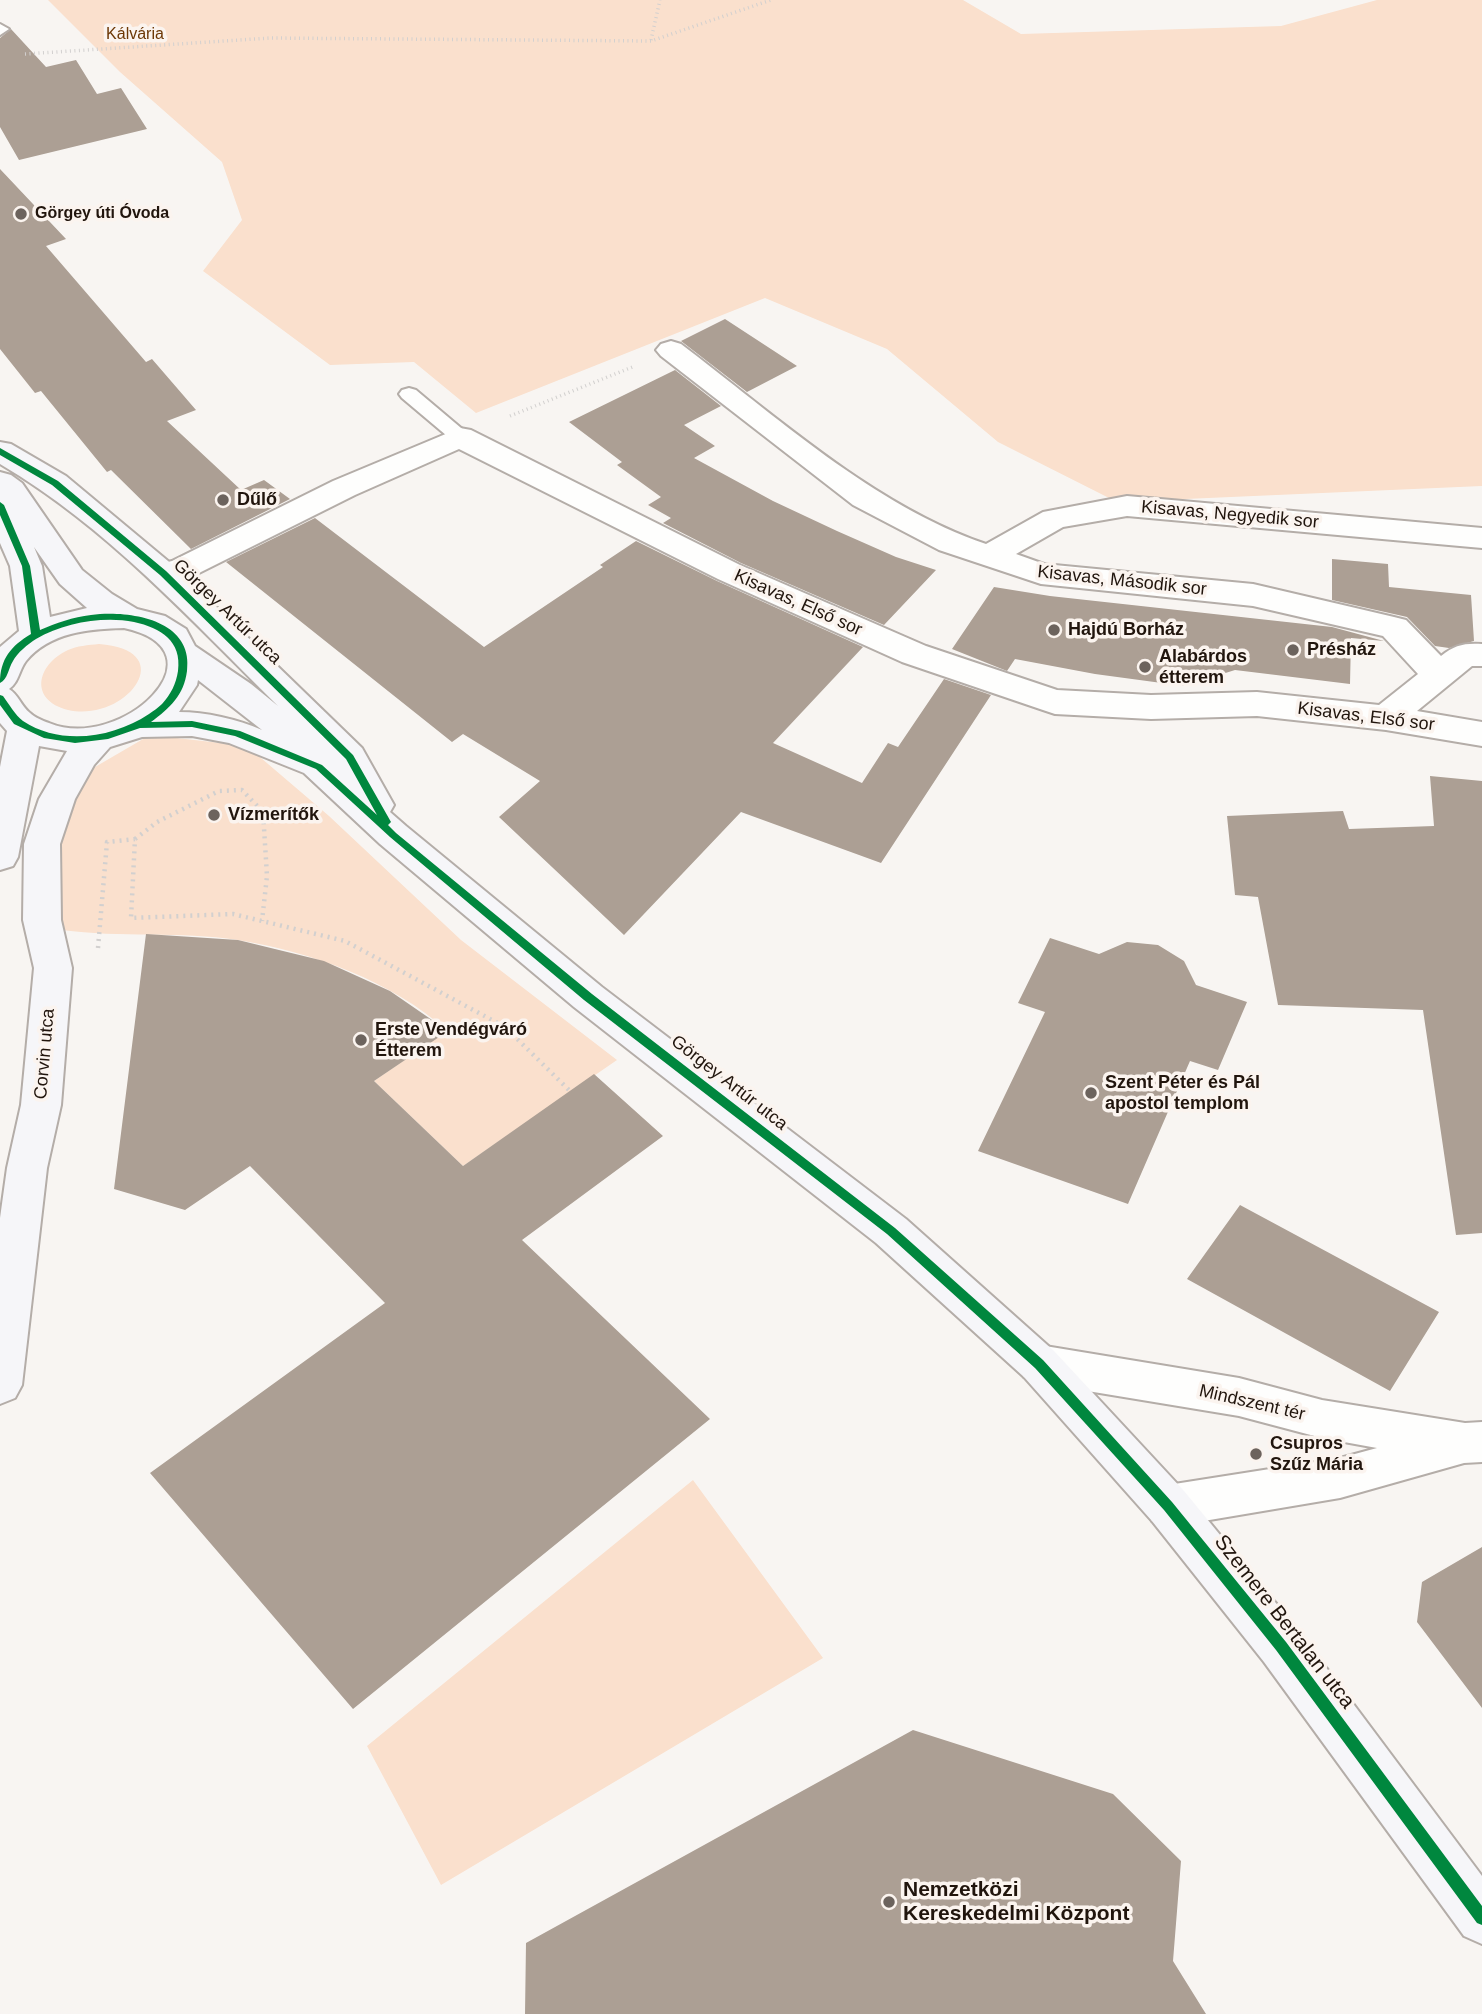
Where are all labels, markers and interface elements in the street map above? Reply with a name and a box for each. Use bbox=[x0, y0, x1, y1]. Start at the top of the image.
park label: Kálvária bbox=[106, 25, 164, 45]
place label: Görgey úti Óvoda bbox=[35, 204, 169, 224]
marker: Görgey úti Óvoda bbox=[13, 206, 29, 222]
place label: Dűlő bbox=[237, 489, 277, 511]
marker: Dűlő bbox=[215, 492, 231, 508]
street label: Kisavas, Negyedik sor bbox=[1140, 496, 1320, 534]
street label: Görgey Artúr utca bbox=[168, 555, 286, 669]
street label: Kisavas, Második sor bbox=[1036, 561, 1208, 601]
street label: Kisavas, Első sor bbox=[731, 565, 865, 641]
place label: Hajdú Borház bbox=[1068, 619, 1184, 641]
marker: Hajdú Borház bbox=[1046, 622, 1062, 638]
place label: Présház bbox=[1307, 639, 1376, 661]
marker: Présház bbox=[1285, 642, 1301, 658]
place label: Alabárdos étterem bbox=[1159, 646, 1247, 688]
marker: Alabárdos étterem bbox=[1137, 659, 1153, 675]
street label: Kisavas, Első sor bbox=[1296, 698, 1436, 736]
place label: Vízmerítők bbox=[228, 804, 319, 826]
marker: Vízmerítők bbox=[206, 807, 222, 823]
street label: Corvin utca bbox=[30, 1008, 60, 1100]
place label: Erste Vendégváró Étterem bbox=[375, 1019, 527, 1062]
street label: Görgey Artúr utca bbox=[666, 1031, 792, 1135]
marker: Erste Vendégváró Étterem bbox=[353, 1032, 369, 1048]
place label: Szent Péter és Pál apostol templom bbox=[1105, 1072, 1260, 1114]
marker: Szent Péter és Pál apostol templom bbox=[1083, 1085, 1099, 1101]
street label: Mindszent tér bbox=[1197, 1380, 1307, 1426]
place label: Csupros Szűz Mária bbox=[1270, 1433, 1363, 1476]
marker: Csupros Szűz Mária bbox=[1248, 1446, 1264, 1462]
street label: Szemere Bertalan utca bbox=[1208, 1530, 1360, 1714]
place label: Nemzetközi Kereskedelmi Központ bbox=[903, 1877, 1129, 1927]
marker: Nemzetközi Kereskedelmi Központ bbox=[881, 1894, 897, 1910]

